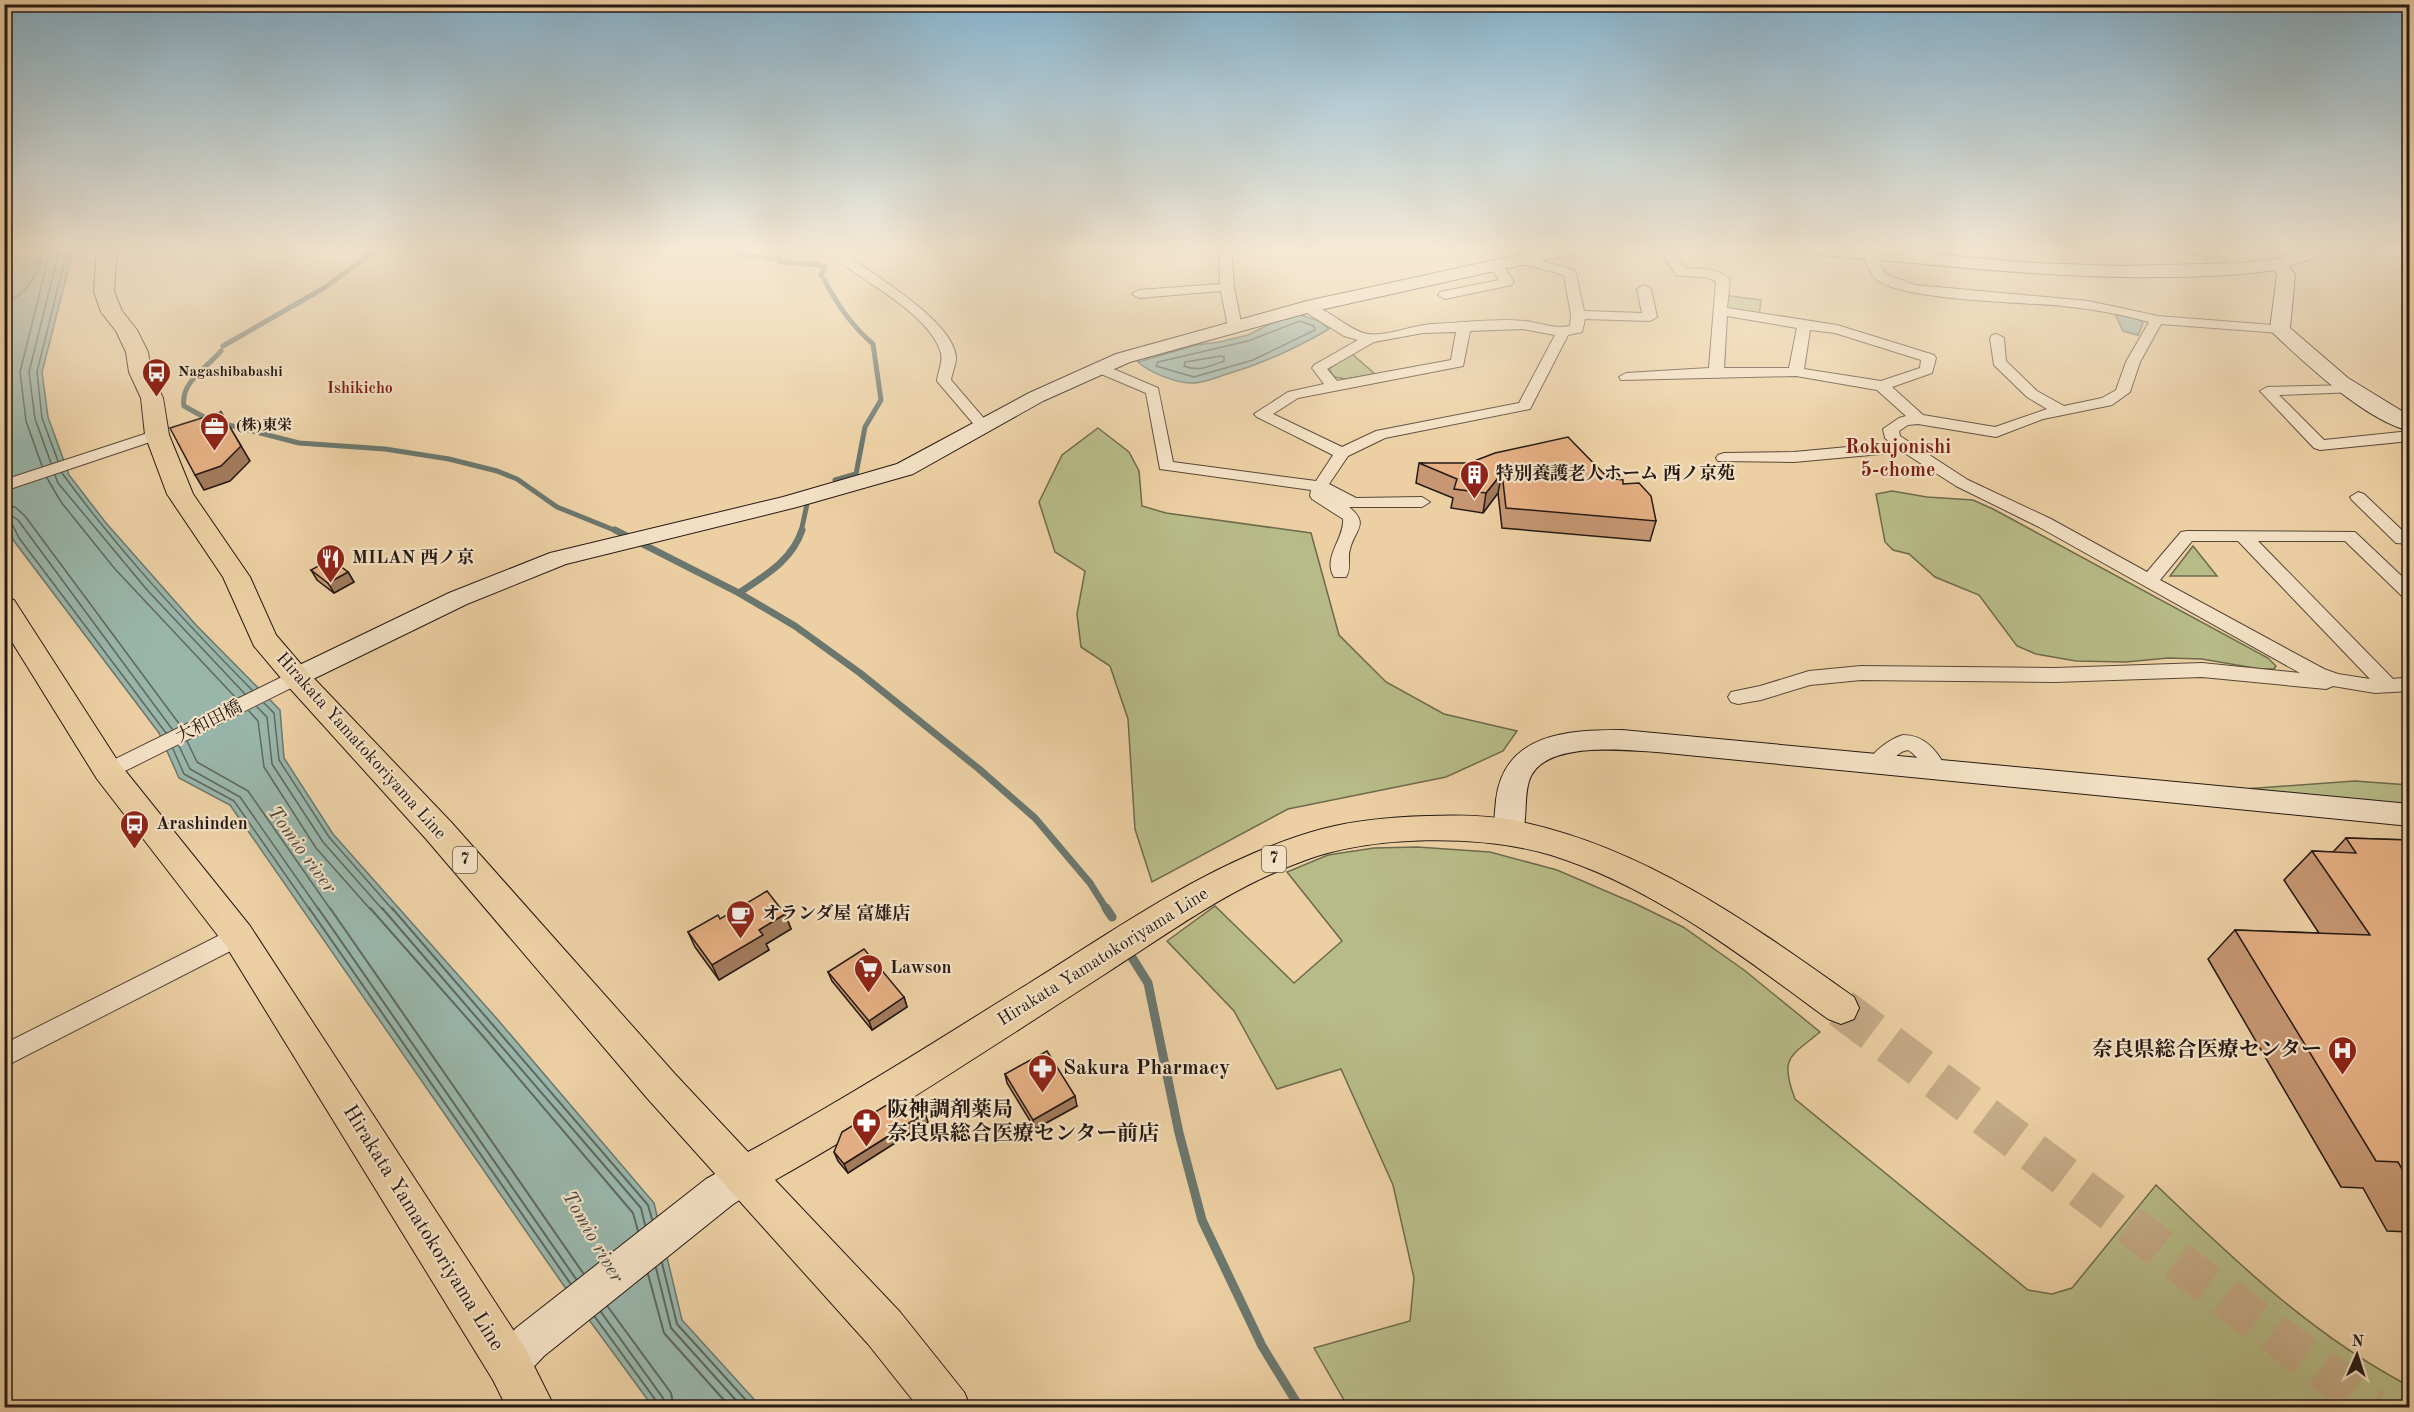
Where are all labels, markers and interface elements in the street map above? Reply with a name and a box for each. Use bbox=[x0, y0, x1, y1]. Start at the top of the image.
bus stop icon: Nagashibabashi bbox=[141, 356, 173, 398]
place label: Nagashibabashi bbox=[178, 365, 283, 380]
district label: Ishikicho bbox=[327, 381, 393, 397]
office icon: (株)東栄 bbox=[199, 410, 231, 452]
place label: (株)東栄 bbox=[236, 417, 292, 434]
district label: Rokujonishi 5-chome bbox=[1845, 438, 1951, 481]
building icon: 特別養護老人ホーム 西ノ京苑 bbox=[1459, 458, 1491, 500]
place label: 特別養護老人ホーム 西ノ京苑 bbox=[1496, 463, 1735, 483]
restaurant icon: MILAN 西ノ京 bbox=[315, 542, 347, 584]
place label: MILAN 西ノ京 bbox=[352, 547, 474, 567]
street label: Hirakata Yamatokoriyama Line bbox=[272, 649, 450, 843]
street label: 大和田橋 bbox=[172, 696, 245, 746]
water label: Tomio river bbox=[263, 803, 339, 898]
bus stop icon: Arashinden bbox=[119, 808, 151, 850]
place label: Arashinden bbox=[156, 815, 248, 833]
road number: 7 bbox=[1262, 846, 1286, 872]
road number: 7 bbox=[453, 847, 477, 873]
street label: Hirakata Yamatokoriyama Line bbox=[995, 885, 1211, 1029]
cafe icon: オランダ屋 富雄店 bbox=[725, 898, 757, 940]
place label: オランダ屋 富雄店 bbox=[762, 903, 910, 923]
supermarket icon: Lawson bbox=[853, 952, 885, 994]
place label: Lawson bbox=[890, 959, 952, 977]
hospital icon: 奈良県総合医療センター bbox=[2327, 1034, 2359, 1076]
place label: 奈良県総合医療センター bbox=[2092, 1037, 2322, 1061]
pharmacy icon: Sakura Pharmacy bbox=[1026, 1052, 1058, 1094]
place label: Sakura Pharmacy bbox=[1063, 1058, 1230, 1079]
place label: 阪神調剤薬局 奈良県総合医療センター前店 bbox=[887, 1098, 1159, 1145]
street label: Hirakata Yamatokoriyama Line bbox=[338, 1101, 508, 1355]
pharmacy icon: 阪神調剤薬局 奈良県総合医療センター前店 bbox=[850, 1106, 882, 1148]
water label: Tomio river bbox=[558, 1188, 626, 1287]
north arrow bbox=[2327, 1325, 2387, 1385]
text: N bbox=[2351, 1334, 2365, 1350]

